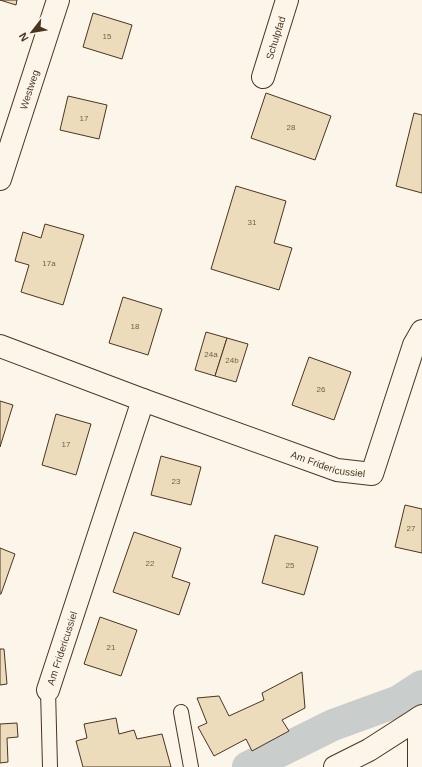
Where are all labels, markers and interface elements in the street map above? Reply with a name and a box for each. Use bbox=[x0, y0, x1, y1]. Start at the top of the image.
north arrow bbox=[12, 12, 52, 52]
street label: Schulpfad bbox=[264, 15, 288, 61]
text: N bbox=[16, 31, 31, 44]
house number: 15 bbox=[103, 32, 112, 41]
street label: Westweg bbox=[18, 69, 41, 111]
house number: 17 bbox=[80, 114, 89, 123]
house number: 28 bbox=[287, 123, 296, 132]
house number: 31 bbox=[248, 218, 257, 227]
house number: 17a bbox=[42, 259, 56, 268]
house number: 18 bbox=[131, 322, 140, 331]
house number: 24a bbox=[204, 350, 218, 359]
house number: 24b bbox=[225, 356, 239, 365]
house number: 26 bbox=[317, 385, 326, 394]
house number: 17 bbox=[62, 440, 71, 449]
street label: Am Fridericussiel bbox=[289, 449, 366, 479]
house number: 23 bbox=[172, 477, 181, 486]
house number: 27 bbox=[407, 524, 416, 533]
house number: 22 bbox=[146, 559, 155, 568]
house number: 25 bbox=[286, 561, 295, 570]
street label: Am Fridericussiel bbox=[45, 610, 79, 687]
house number: 21 bbox=[107, 643, 116, 652]

